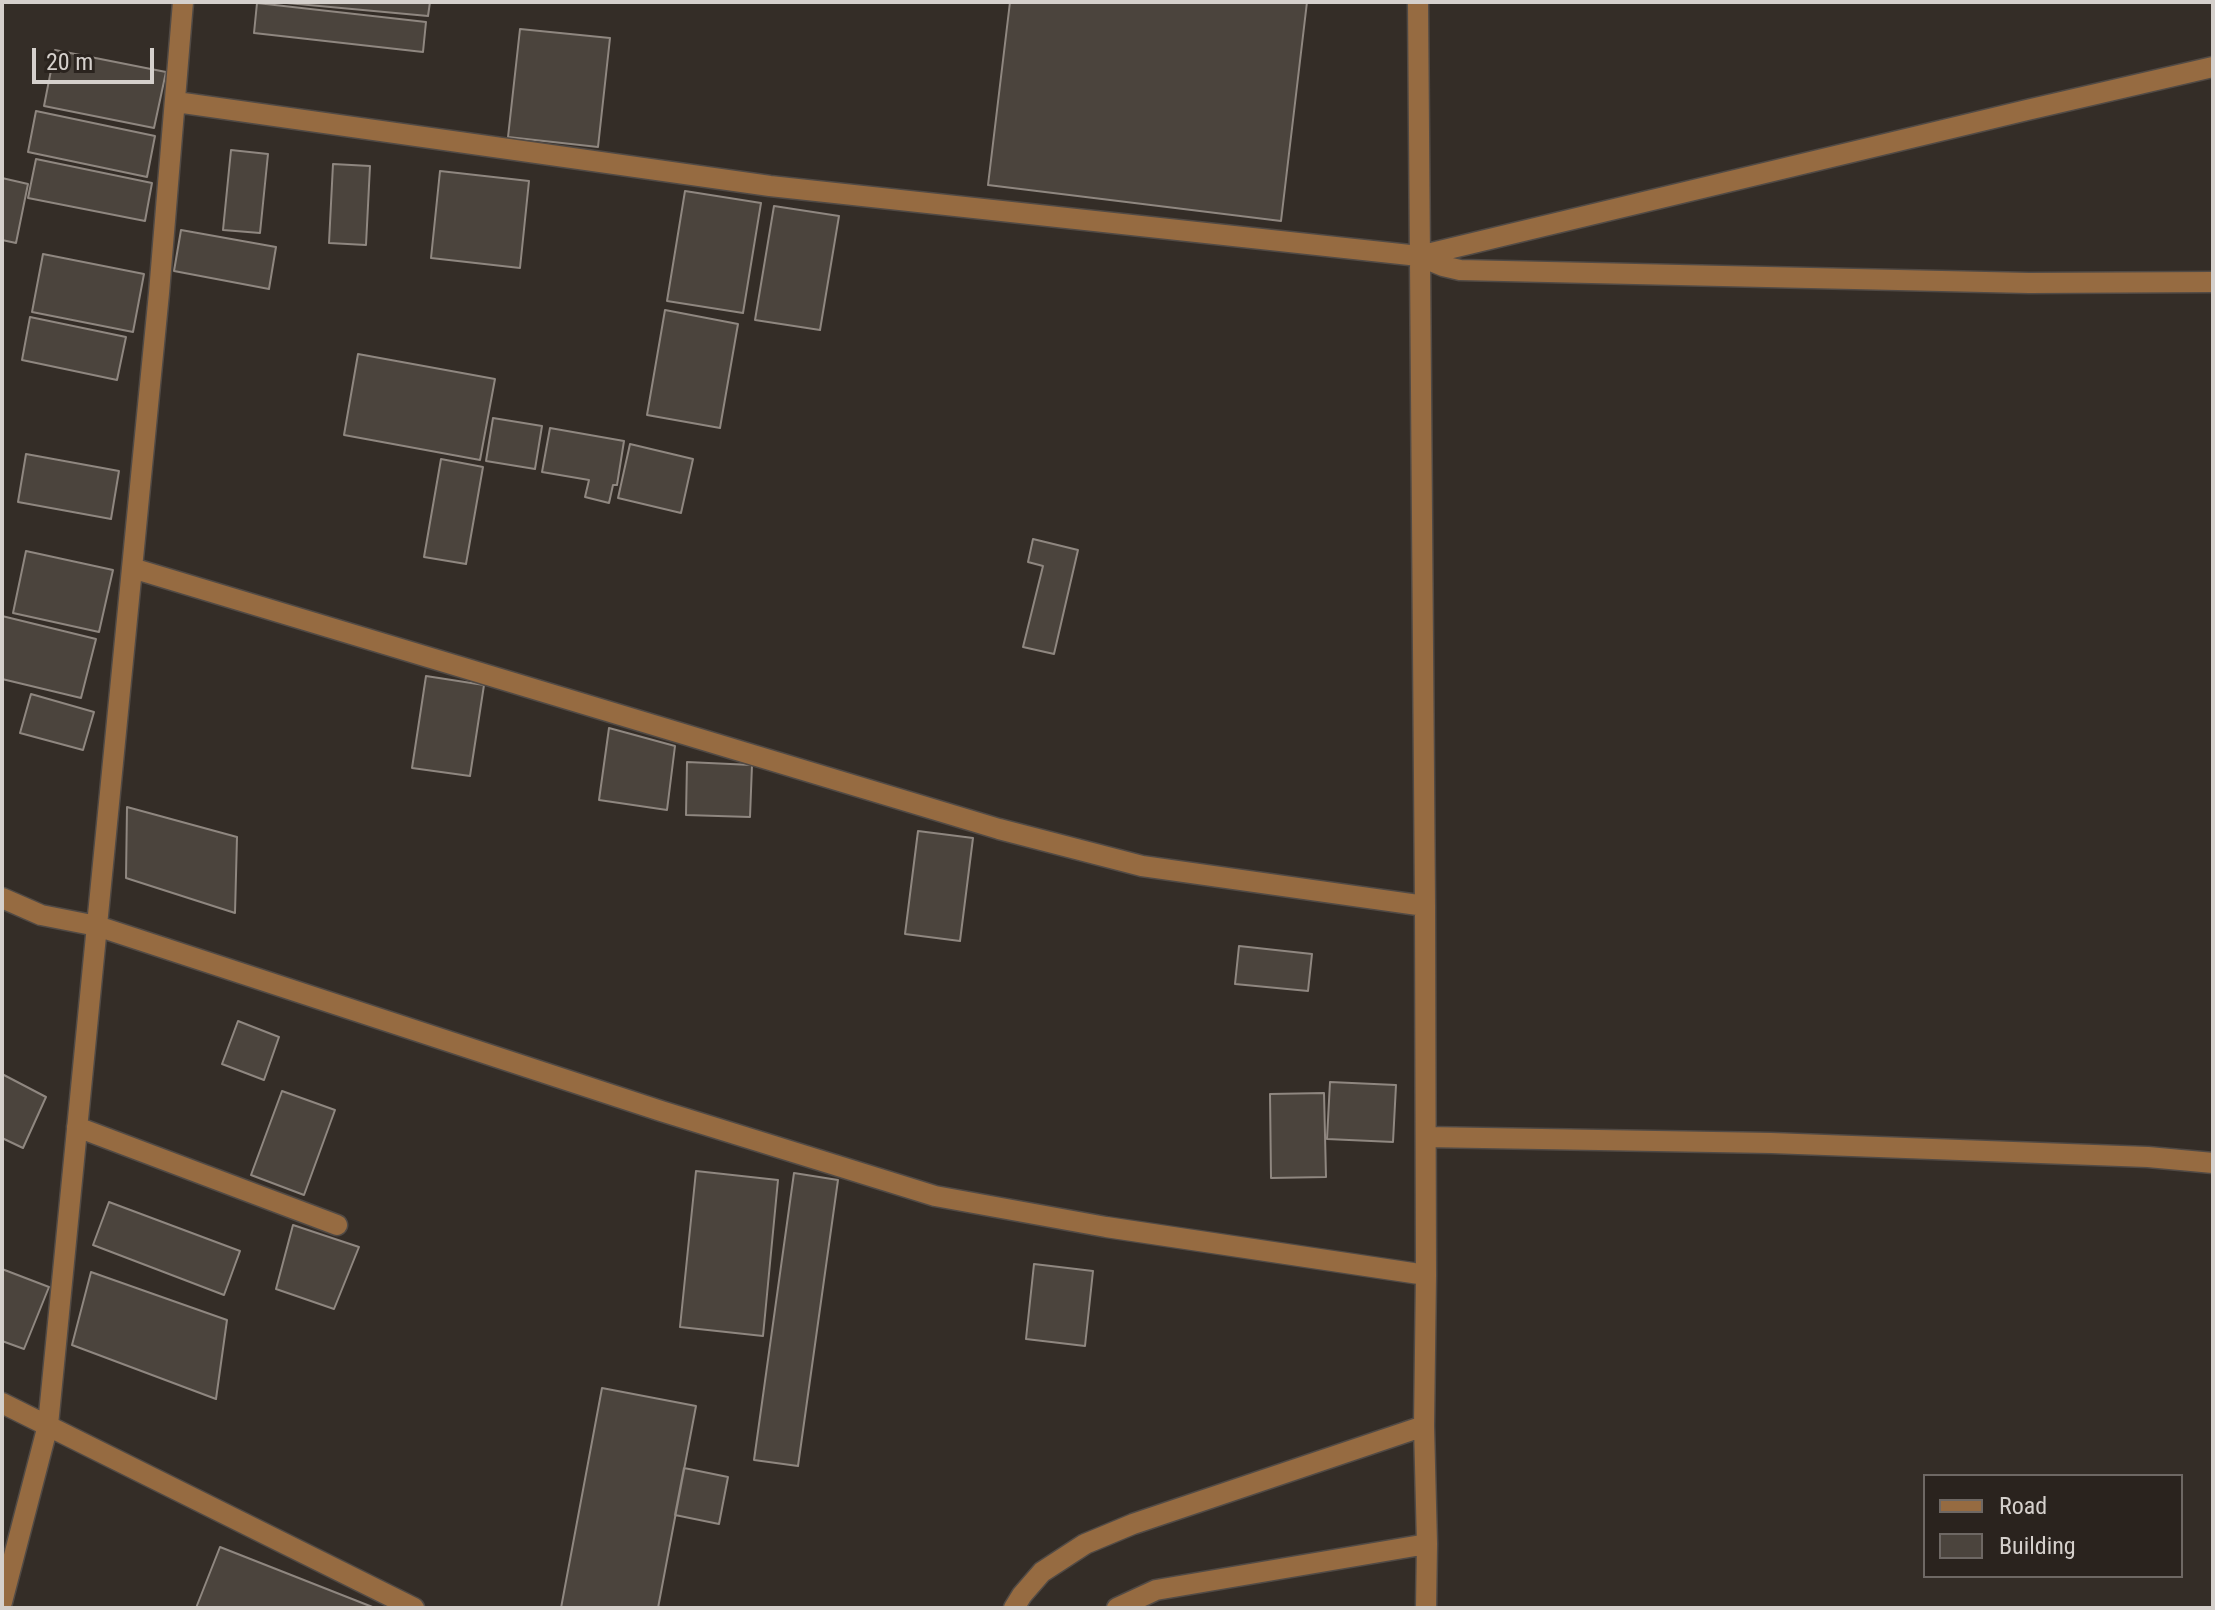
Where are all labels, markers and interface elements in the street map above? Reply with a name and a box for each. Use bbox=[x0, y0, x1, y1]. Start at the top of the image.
scale bar bbox=[36, 32, 158, 82]
text: 20 m bbox=[46, 48, 93, 76]
legend bbox=[1923, 1474, 2183, 1578]
text: Road bbox=[1999, 1492, 2047, 1520]
text: Building bbox=[1999, 1532, 2076, 1560]

